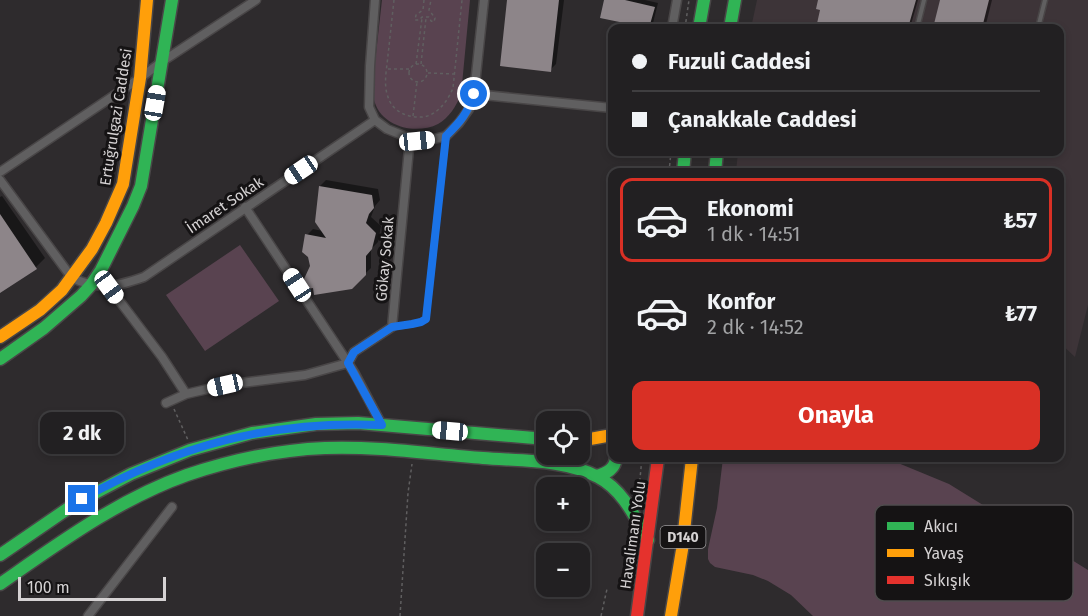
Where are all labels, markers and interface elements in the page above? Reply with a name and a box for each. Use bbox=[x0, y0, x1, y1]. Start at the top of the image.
street label: Ertuğrulgazi Caddesi bbox=[96, 47, 136, 187]
text: Fuzuli Caddesi bbox=[668, 48, 811, 75]
route start bbox=[460, 80, 487, 107]
car bbox=[143, 84, 167, 122]
text: Çanakkale Caddesi bbox=[668, 106, 857, 133]
car bbox=[398, 130, 436, 152]
car bbox=[281, 152, 321, 188]
street label: İmaret Sokak bbox=[183, 173, 267, 237]
icon: car bbox=[635, 193, 689, 247]
text: Ekonomi bbox=[707, 195, 794, 222]
text: ₺57 bbox=[1003, 207, 1037, 234]
street label: Gökay Sokak bbox=[372, 215, 398, 302]
text: 1 dk · 14:51 bbox=[707, 222, 800, 246]
car bbox=[280, 265, 314, 305]
car bbox=[91, 267, 127, 307]
icon: car bbox=[635, 286, 689, 340]
text: Konfor bbox=[707, 288, 775, 315]
text: ₺77 bbox=[1005, 300, 1037, 327]
text: 2 dk · 14:52 bbox=[707, 315, 804, 339]
car bbox=[205, 372, 245, 398]
button: Onayla bbox=[632, 381, 1040, 450]
map controls bbox=[536, 411, 590, 597]
button: locate bbox=[536, 411, 590, 465]
callout: 2 dk bbox=[40, 412, 124, 454]
car bbox=[431, 420, 469, 442]
text: 2 dk bbox=[63, 421, 101, 445]
button: + bbox=[536, 477, 590, 531]
street label: Havalimanı Yolu bbox=[616, 480, 650, 590]
route end bbox=[68, 485, 95, 512]
legend bbox=[875, 505, 1073, 601]
text: Akıcı bbox=[924, 517, 958, 536]
road number: D140 bbox=[660, 526, 706, 548]
button: − bbox=[536, 543, 590, 597]
text: Yavaş bbox=[924, 544, 964, 564]
text: Sıkışık bbox=[924, 571, 971, 591]
scale bar bbox=[18, 574, 166, 602]
text: 100 m bbox=[27, 578, 70, 597]

